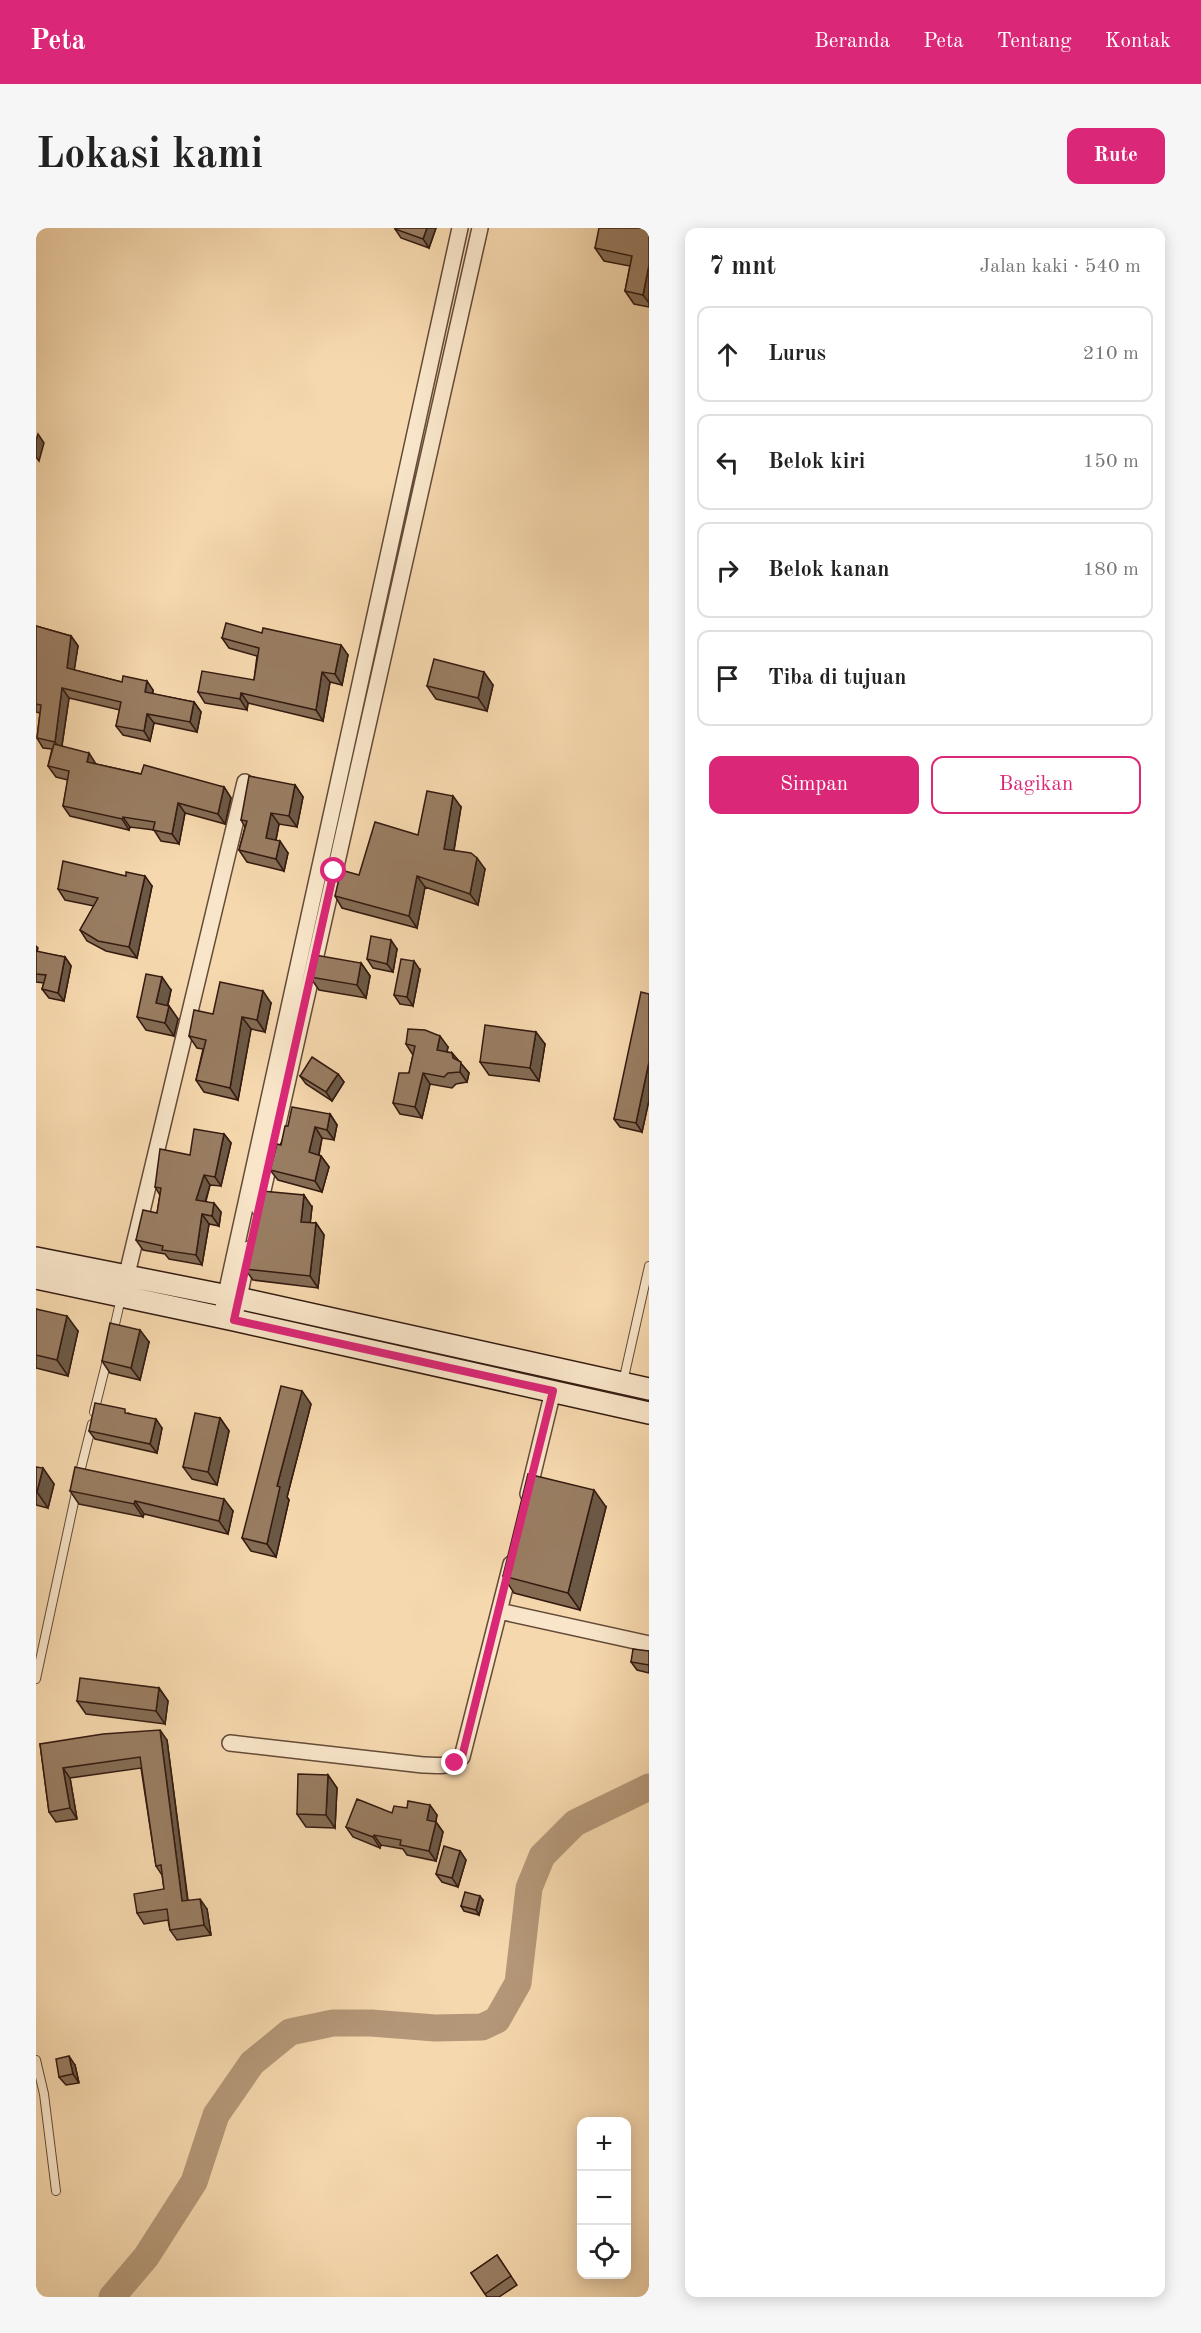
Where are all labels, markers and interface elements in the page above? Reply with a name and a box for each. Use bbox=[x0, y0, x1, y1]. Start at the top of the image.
text: Peta bbox=[30, 28, 86, 56]
text: Beranda bbox=[814, 31, 890, 52]
text: Peta bbox=[923, 31, 964, 52]
text: Tentang bbox=[997, 31, 1072, 52]
text: Kontak bbox=[1105, 31, 1171, 52]
button: Rute bbox=[1067, 128, 1165, 184]
text: Lokasi kami bbox=[36, 135, 263, 177]
text: 7 mnt bbox=[709, 254, 776, 280]
text: Jalan kaki · 540 m bbox=[979, 257, 1141, 277]
icon: ahead bbox=[711, 338, 744, 371]
text: Lurus bbox=[768, 343, 826, 365]
text: 210 m bbox=[1083, 344, 1139, 364]
icon: left bbox=[711, 446, 744, 479]
text: Belok kiri bbox=[768, 451, 865, 473]
text: 150 m bbox=[1083, 452, 1139, 472]
icon: right bbox=[711, 554, 744, 587]
text: Belok kanan bbox=[768, 559, 890, 581]
text: 180 m bbox=[1083, 560, 1139, 580]
icon: arrive bbox=[711, 662, 744, 695]
text: Tiba di tujuan bbox=[768, 667, 906, 689]
button: Simpan bbox=[709, 756, 919, 814]
button: Bagikan bbox=[931, 756, 1141, 814]
route start bbox=[320, 857, 346, 883]
route end bbox=[441, 1749, 467, 1775]
map controls bbox=[577, 2117, 631, 2279]
button: + bbox=[577, 2117, 631, 2171]
button: − bbox=[577, 2171, 631, 2225]
button: locate bbox=[577, 2225, 631, 2279]

